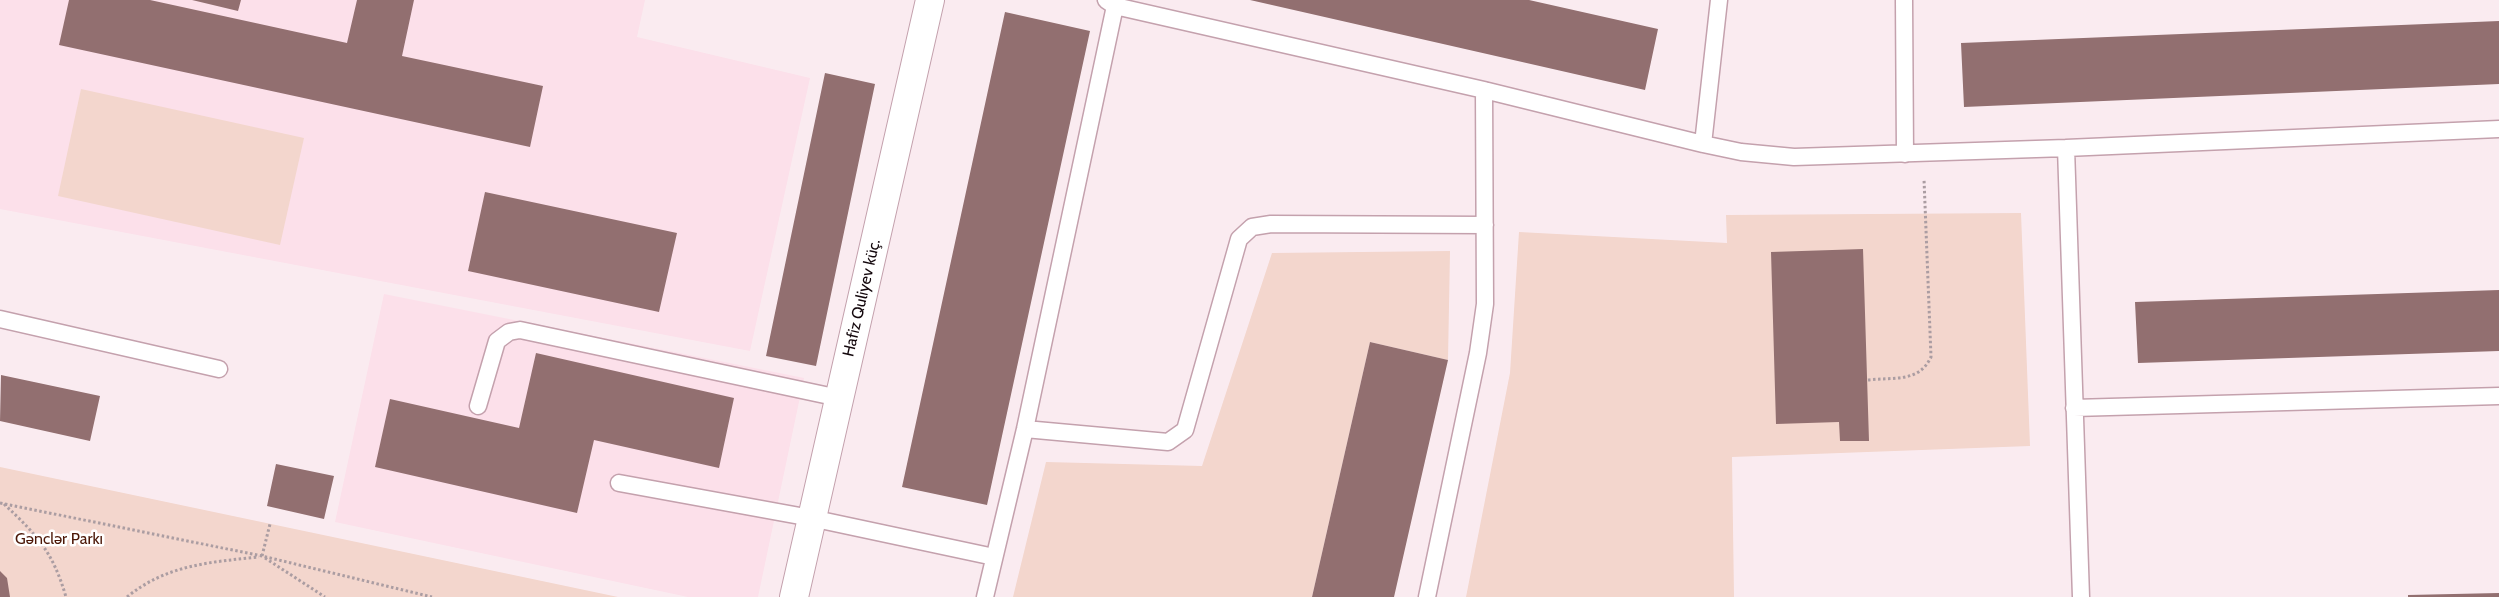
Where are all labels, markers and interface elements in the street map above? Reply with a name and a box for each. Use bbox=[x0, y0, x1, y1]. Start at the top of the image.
street label: Hafiz Quliyev küç. bbox=[839, 237, 885, 359]
park label: Gənclər Parkı bbox=[15, 529, 103, 549]

